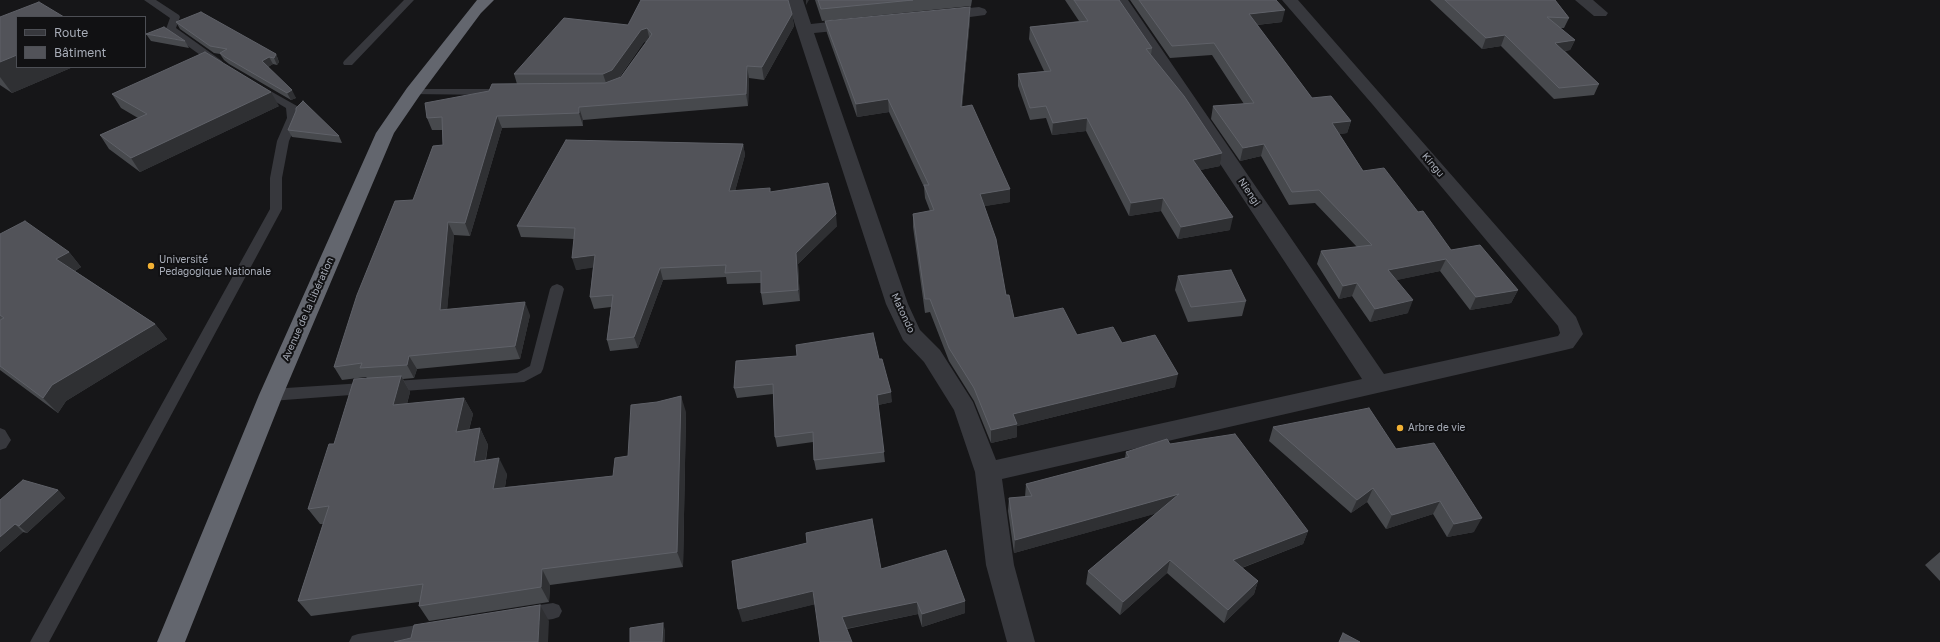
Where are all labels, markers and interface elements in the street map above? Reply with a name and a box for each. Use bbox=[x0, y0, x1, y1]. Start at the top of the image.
legend bbox=[16, 16, 146, 68]
text: Route bbox=[54, 25, 88, 40]
text: Bâtiment bbox=[54, 45, 106, 60]
street label: Kingu bbox=[1419, 150, 1447, 180]
street label: Niengi bbox=[1235, 176, 1263, 208]
place label: Université Pedagogique Nationale bbox=[159, 254, 271, 278]
street label: Avenue de la Libération bbox=[280, 255, 336, 363]
marker: Université Pedagogique Nationale bbox=[146, 261, 156, 271]
street label: Matondo bbox=[889, 291, 917, 335]
place label: Arbre de vie bbox=[1408, 422, 1465, 434]
marker: Arbre de vie bbox=[1395, 423, 1405, 433]

